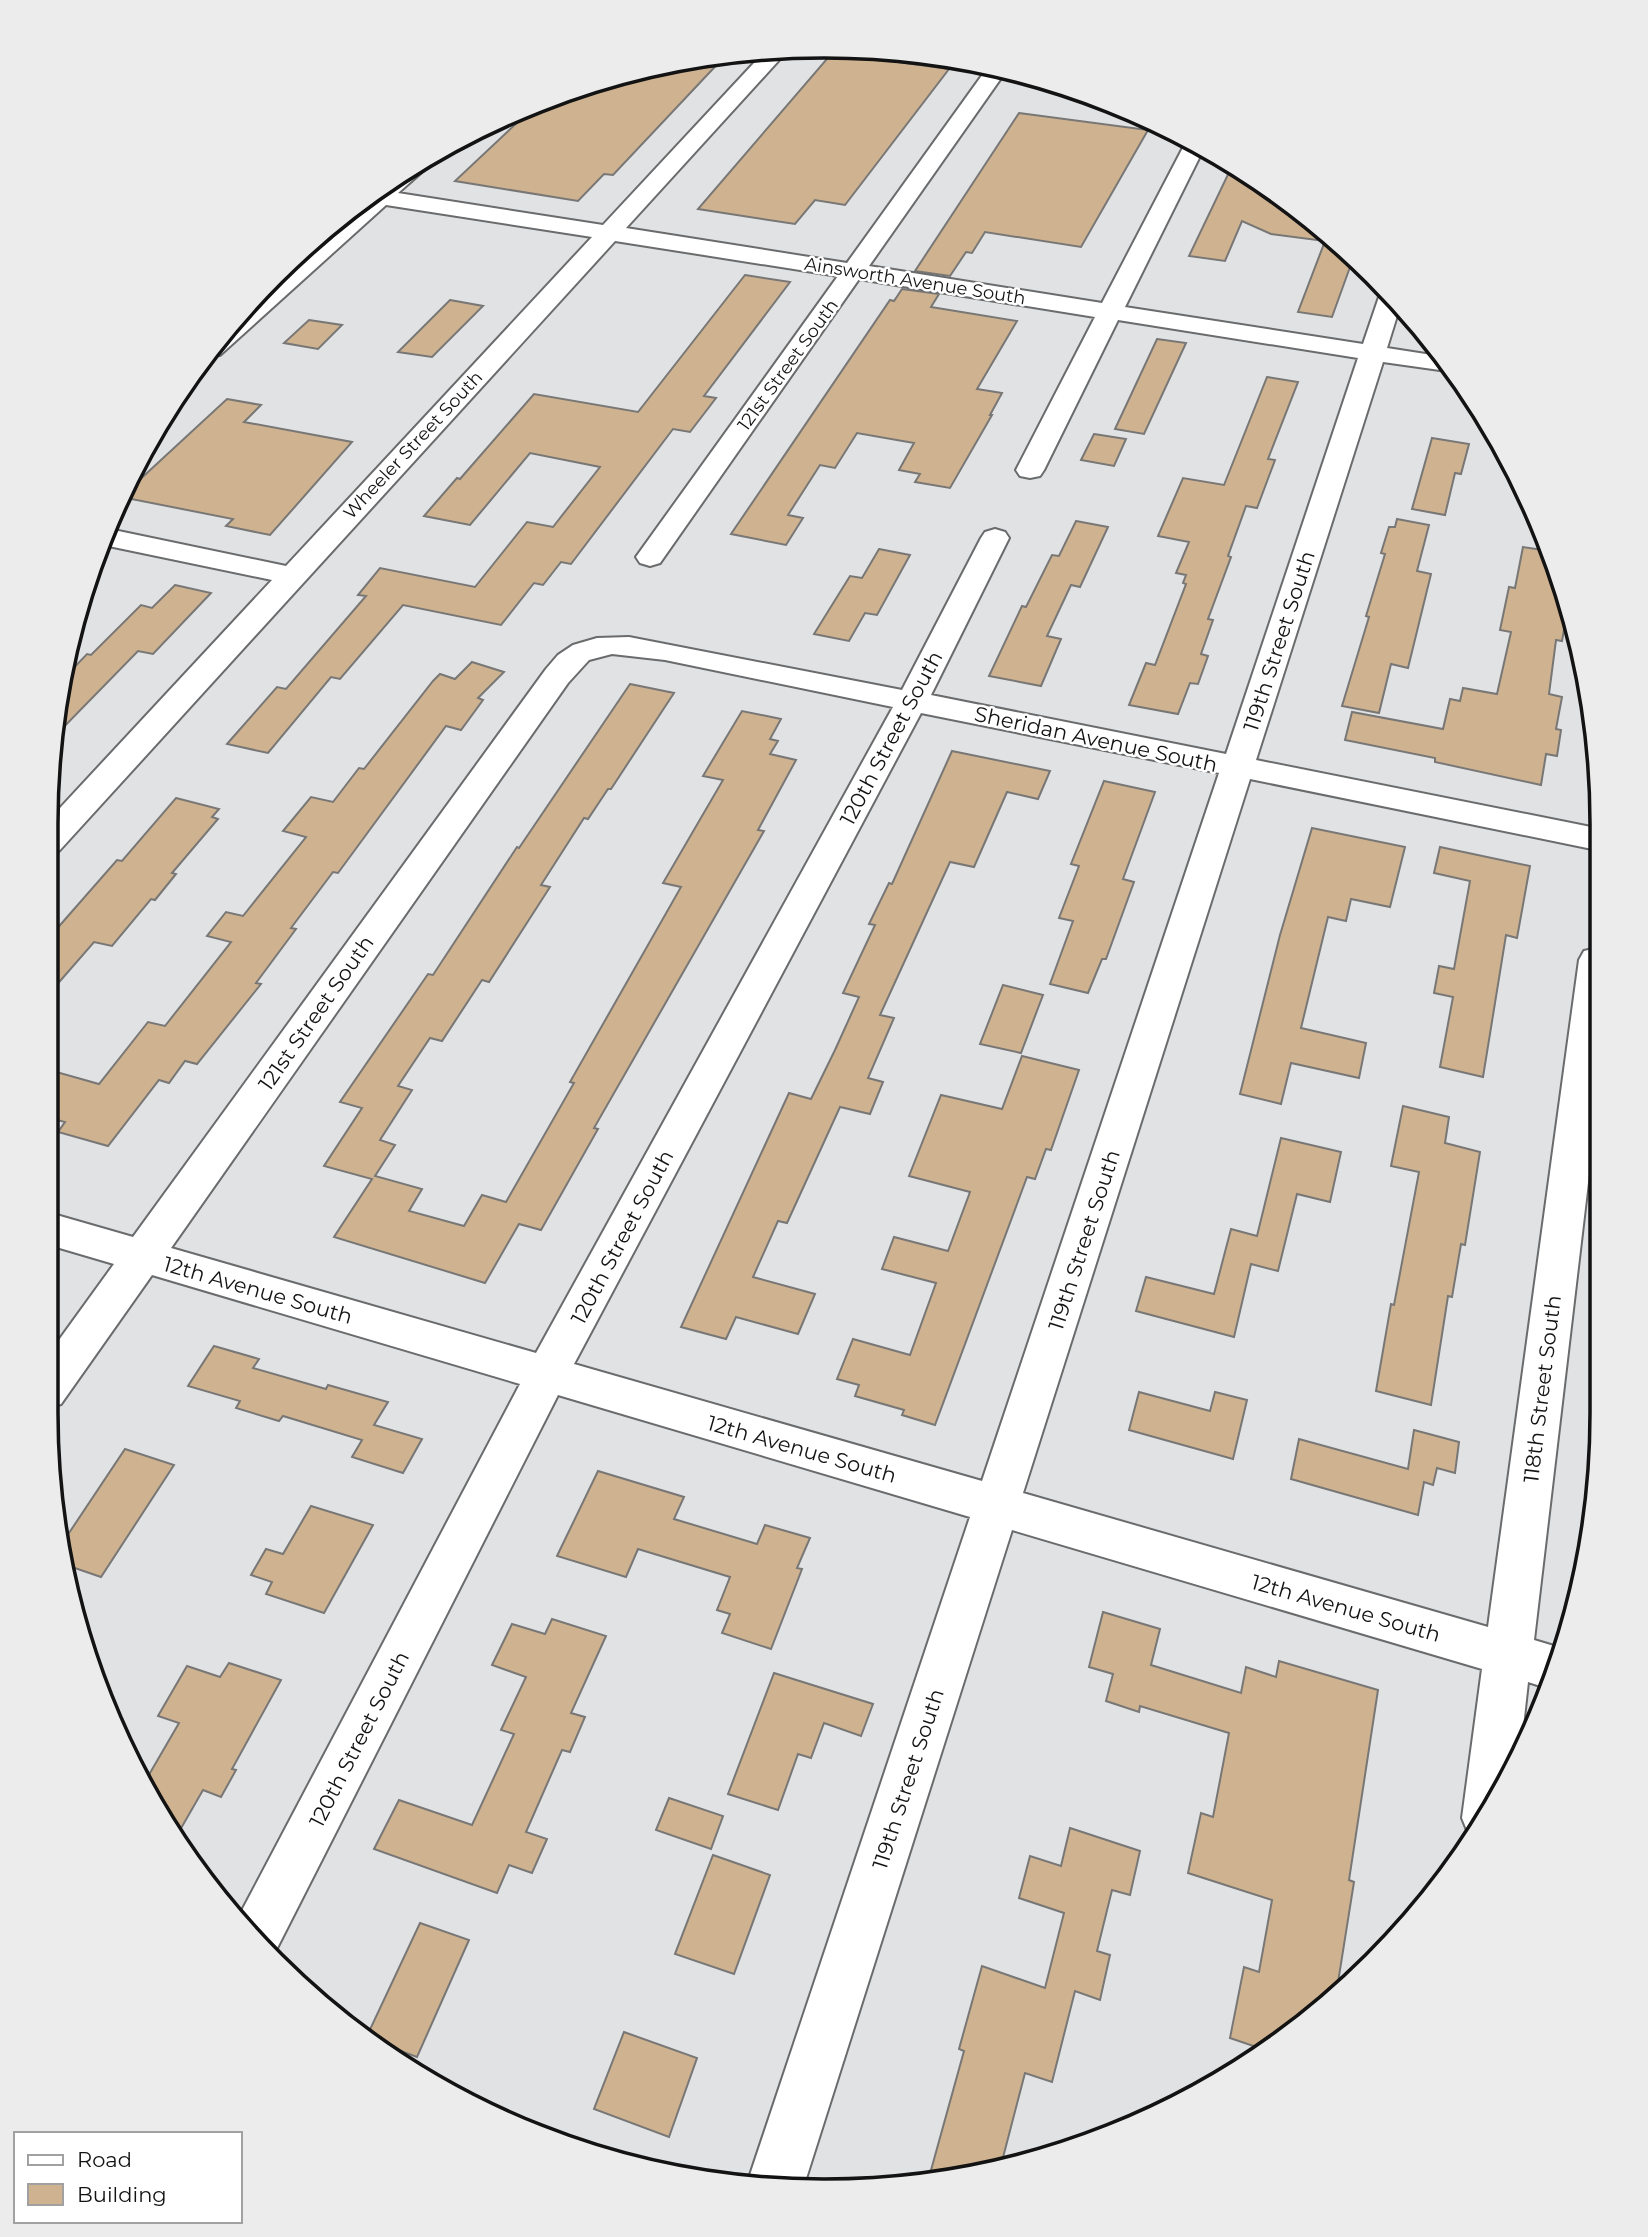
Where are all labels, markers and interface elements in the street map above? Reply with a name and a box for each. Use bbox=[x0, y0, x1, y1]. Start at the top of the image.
street label: Ainsworth Avenue South bbox=[803, 253, 1027, 309]
street label: 121st Street South bbox=[733, 295, 843, 435]
street label: Wheeler Street South bbox=[339, 366, 487, 524]
street label: 119th Street South bbox=[1238, 548, 1320, 734]
street label: 120th Street South bbox=[834, 647, 948, 829]
street label: Sheridan Avenue South bbox=[972, 701, 1220, 777]
street label: 121st Street South bbox=[253, 931, 379, 1095]
street label: 120th Street South bbox=[565, 1146, 679, 1328]
street label: 119th Street South bbox=[1043, 1147, 1125, 1333]
street label: 12th Avenue South bbox=[161, 1251, 355, 1329]
street label: 118th Street South bbox=[1518, 1294, 1566, 1484]
street label: 12th Avenue South bbox=[705, 1410, 899, 1488]
street label: 12th Avenue South bbox=[1249, 1569, 1443, 1647]
street label: 120th Street South bbox=[304, 1647, 414, 1831]
street label: 119th Street South bbox=[867, 1686, 949, 1872]
legend bbox=[14, 2132, 242, 2223]
text: Road bbox=[77, 2147, 132, 2172]
text: Building bbox=[77, 2182, 167, 2207]

